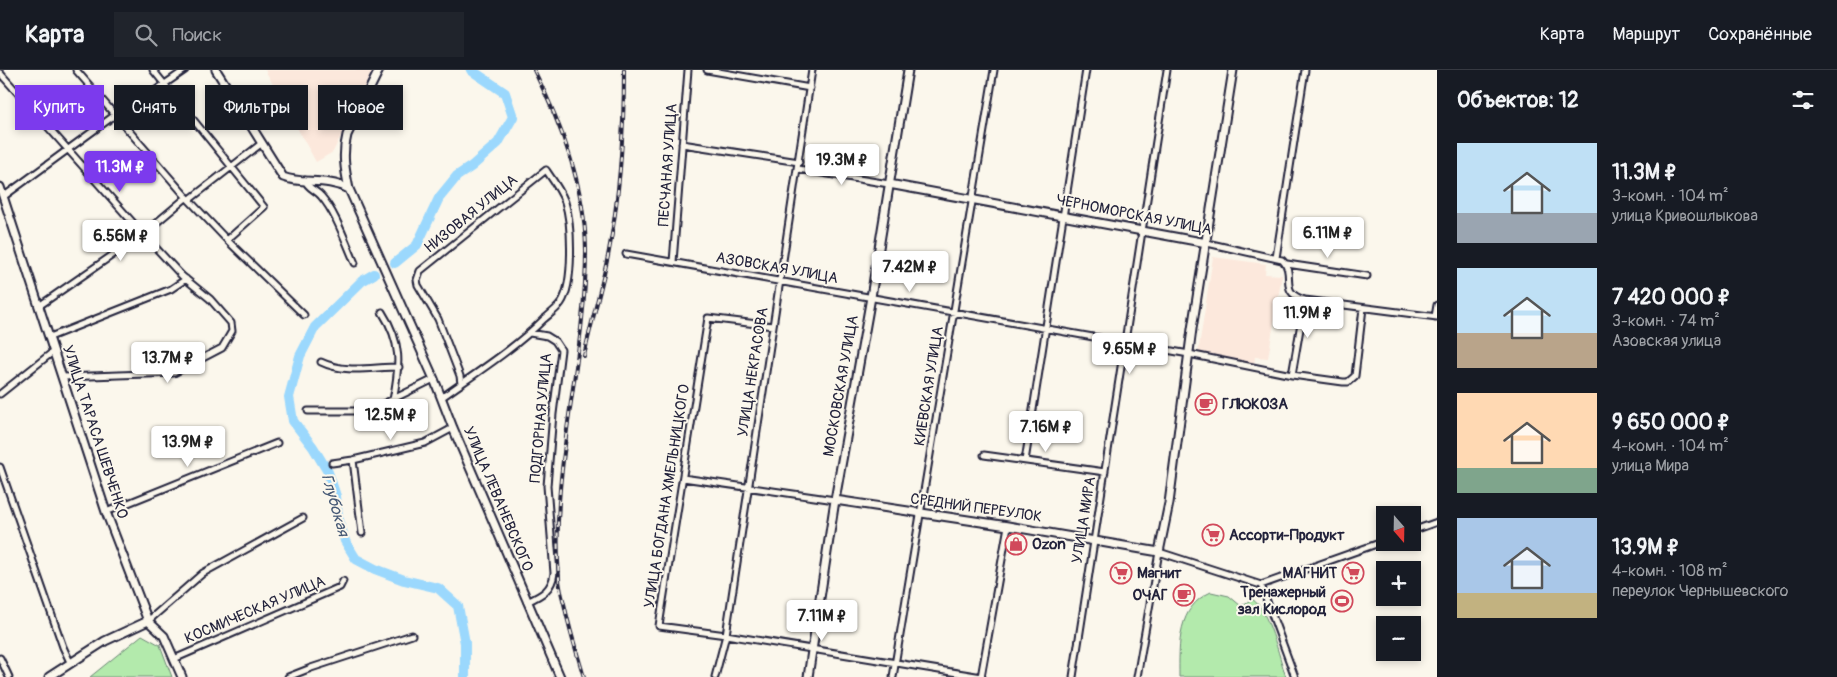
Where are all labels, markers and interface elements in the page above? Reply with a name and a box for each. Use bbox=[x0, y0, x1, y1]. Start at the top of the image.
search box bbox=[114, 12, 464, 57]
text: Карта bbox=[25, 20, 84, 49]
icon: search bbox=[132, 21, 160, 49]
text: Поиск bbox=[172, 23, 222, 47]
text: Карта bbox=[1540, 23, 1584, 46]
text: Маршрут bbox=[1612, 23, 1680, 46]
text: Сохранённые bbox=[1708, 23, 1812, 46]
chip: Купить bbox=[15, 85, 104, 130]
chip: Снять bbox=[114, 85, 195, 130]
chip: Фильтры bbox=[205, 85, 308, 130]
chip: Новое bbox=[318, 85, 403, 130]
icon: filters bbox=[1789, 86, 1817, 114]
text: Объектов: 12 bbox=[1457, 87, 1579, 114]
street label: ПЕСЧАНАЯ УЛИЦА bbox=[654, 103, 682, 227]
pin: 19.3M ₽ bbox=[796, 144, 888, 186]
pin: 11.3M ₽ bbox=[74, 150, 166, 193]
text: 19.3M ₽ bbox=[816, 150, 868, 170]
text: 11.3M ₽ bbox=[95, 157, 145, 177]
text: 11.3M ₽ bbox=[1612, 159, 1677, 186]
icon: home bbox=[1497, 163, 1557, 223]
street label: НИЗОВАЯ УЛИЦА bbox=[420, 170, 522, 257]
text: 3-комн. · 104 m² bbox=[1612, 186, 1728, 206]
street label: ЧЕРНОМОРСКАЯ УЛИЦА bbox=[1055, 191, 1214, 239]
text: улица Кривошлыкова bbox=[1612, 206, 1758, 226]
pin: 6.11M ₽ bbox=[1282, 216, 1374, 259]
pin: 6.56M ₽ bbox=[75, 220, 167, 262]
text: 6.11M ₽ bbox=[1303, 223, 1353, 243]
text: 6.56M ₽ bbox=[93, 226, 149, 246]
street label: АЗОВСКАЯ УЛИЦА bbox=[714, 248, 840, 288]
pin: 7.42M ₽ bbox=[864, 250, 956, 293]
text: 7.42M ₽ bbox=[883, 257, 937, 277]
text: 7 420 000 ₽ bbox=[1612, 284, 1731, 311]
icon: home bbox=[1497, 288, 1557, 348]
pin: 11.9M ₽ bbox=[1262, 296, 1354, 339]
text: 11.9M ₽ bbox=[1284, 303, 1332, 323]
street label: УЛИЦА НЕКРАСОВА bbox=[733, 306, 773, 438]
text: 3-комн. · 74 m² bbox=[1612, 311, 1720, 331]
street label: МОСКОВСКАЯ УЛИЦА bbox=[819, 314, 863, 458]
street label: КИЕВСКАЯ УЛИЦА bbox=[910, 325, 948, 447]
text: Азовская улица bbox=[1612, 331, 1721, 351]
pin: 9.65M ₽ bbox=[1084, 332, 1176, 375]
text: 9.65M ₽ bbox=[1103, 339, 1157, 359]
pin: 13.7M ₽ bbox=[122, 342, 214, 384]
street label: УЛИЦА ТАРАСА ШЕВЧЕНКО bbox=[58, 343, 132, 521]
text: 13.7M ₽ bbox=[142, 348, 194, 368]
street label: ПОДГОРНАЯ УЛИЦА bbox=[526, 352, 556, 484]
street label: УЛИЦА БОГДАНА ХМЕЛЬНИЦКОГО bbox=[640, 383, 694, 609]
cafe icon: ГЛЮКОЗА bbox=[1194, 392, 1218, 416]
place label: ГЛЮКОЗА bbox=[1222, 395, 1288, 414]
pin: 12.5M ₽ bbox=[345, 398, 437, 441]
text: 12.5M ₽ bbox=[365, 405, 417, 425]
text: 9 650 000 ₽ bbox=[1612, 409, 1730, 436]
pin: 7.16M ₽ bbox=[1000, 410, 1092, 453]
icon: home bbox=[1497, 413, 1557, 473]
text: 7.16M ₽ bbox=[1020, 417, 1072, 437]
street label: УЛИЦА ЛЕВАНЕВСКОГО bbox=[459, 424, 537, 574]
pin: 13.9M ₽ bbox=[142, 426, 234, 468]
text: 13.9M ₽ bbox=[162, 432, 214, 452]
text: 4-комн. · 104 m² bbox=[1612, 436, 1729, 456]
text: улица Мира bbox=[1612, 456, 1689, 476]
water label: Глубокая bbox=[317, 472, 354, 540]
street label: УЛИЦА МИРА bbox=[1068, 475, 1100, 565]
street label: СРЕДНИЙ ПЕРЕУЛОК bbox=[909, 489, 1043, 527]
north arrow bbox=[1376, 506, 1421, 551]
map controls bbox=[1376, 506, 1421, 661]
supermarket icon: Ассорти-Продукт bbox=[1201, 523, 1225, 547]
place label: Ассорти-Продукт bbox=[1229, 526, 1345, 545]
shop icon: Ozon bbox=[1004, 532, 1028, 556]
text: 13.9M ₽ bbox=[1612, 534, 1680, 561]
place label: Ozon bbox=[1032, 535, 1066, 554]
icon: home bbox=[1497, 538, 1557, 598]
supermarket icon: Магнит bbox=[1109, 561, 1133, 585]
supermarket icon: МАГНИТ bbox=[1341, 561, 1365, 585]
button: + bbox=[1376, 561, 1421, 606]
text: 4-комн. · 108 m² bbox=[1612, 561, 1728, 581]
place label: Магнит bbox=[1137, 564, 1182, 583]
place label: МАГНИТ bbox=[1282, 564, 1338, 583]
street label: КОСМИЧЕСКАЯ УЛИЦА bbox=[182, 572, 328, 648]
text: переулок Чернышевского bbox=[1612, 581, 1788, 601]
cafe icon: ОЧАГ bbox=[1172, 583, 1196, 607]
place label: Тренажерный зал Кислород bbox=[1238, 583, 1327, 619]
place label: ОЧАГ bbox=[1133, 586, 1168, 605]
sports icon: Тренажерный зал Кислород bbox=[1330, 589, 1354, 613]
pin: 7.11M ₽ bbox=[776, 600, 868, 642]
text: 7.11M ₽ bbox=[797, 606, 847, 626]
button: − bbox=[1376, 616, 1421, 661]

